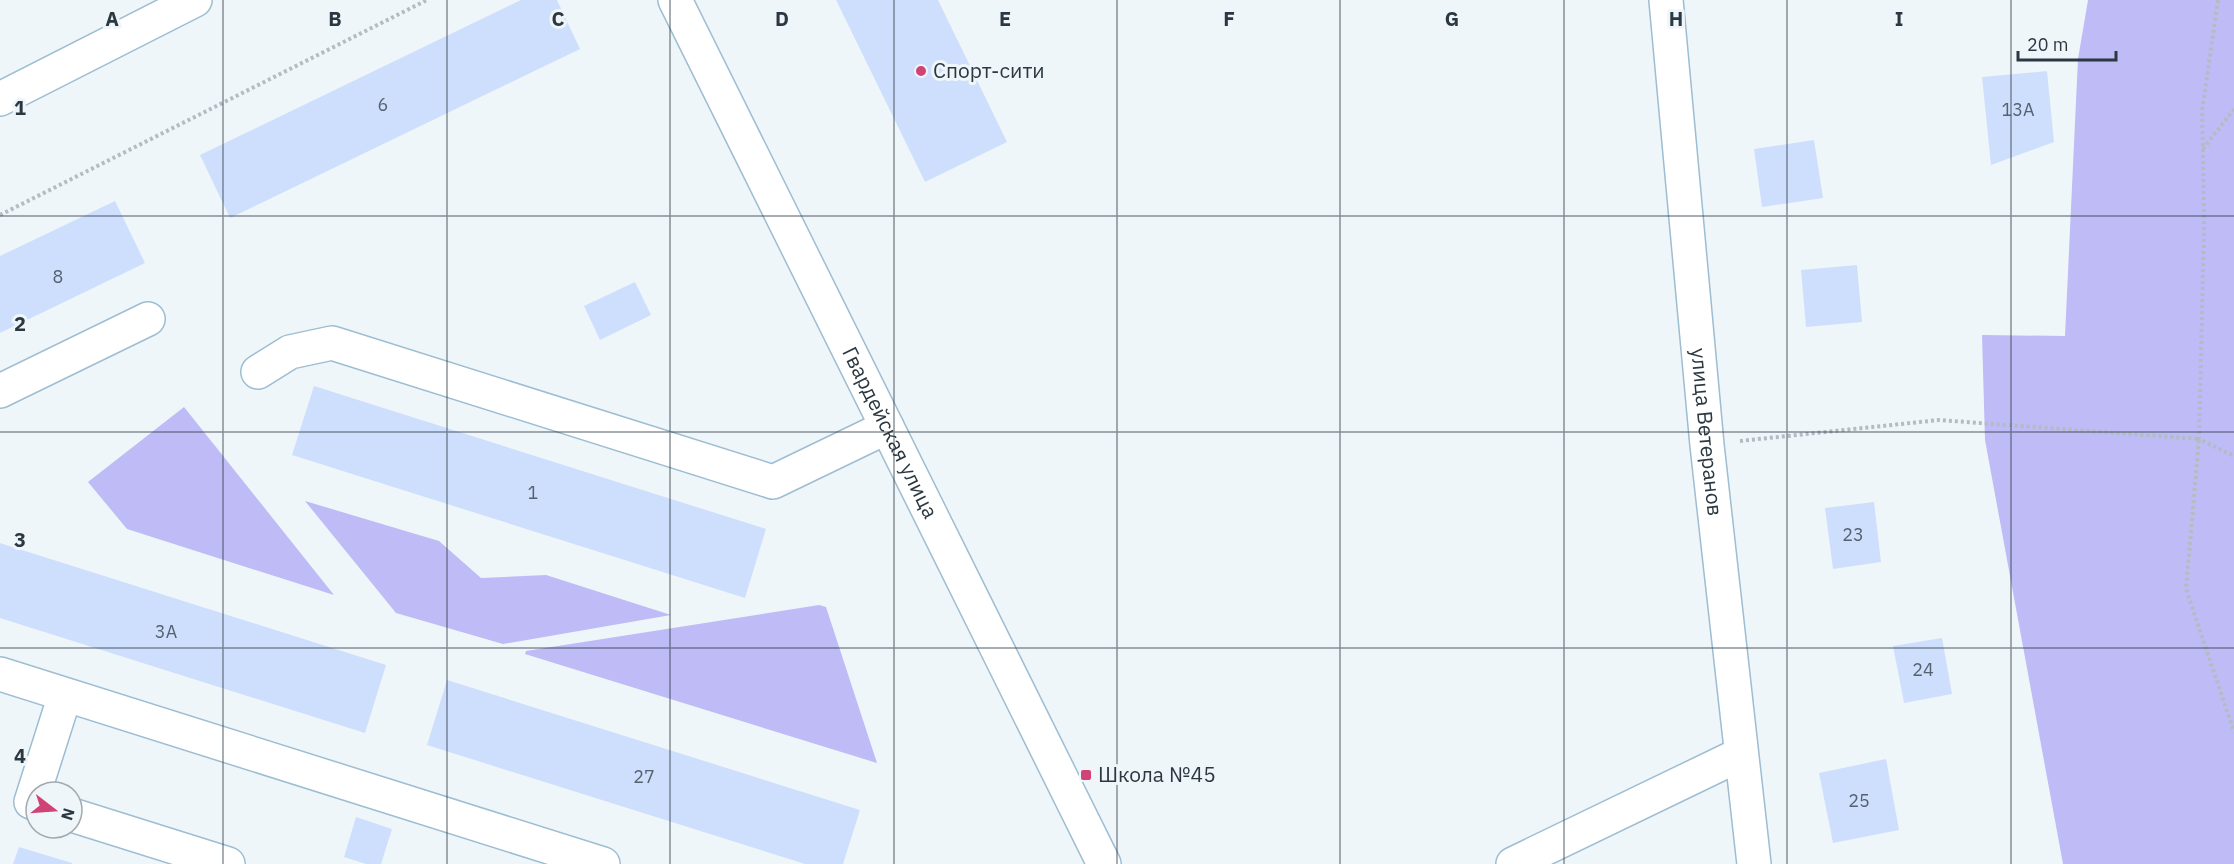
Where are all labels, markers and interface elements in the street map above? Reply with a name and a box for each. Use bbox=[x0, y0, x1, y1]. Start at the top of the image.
text: A bbox=[105, 5, 119, 32]
text: B bbox=[328, 5, 342, 32]
text: C bbox=[551, 5, 565, 32]
text: D bbox=[775, 5, 789, 32]
text: E bbox=[999, 5, 1011, 32]
text: F bbox=[1223, 5, 1235, 32]
text: G bbox=[1445, 5, 1459, 32]
text: H bbox=[1669, 5, 1683, 32]
text: I bbox=[1895, 5, 1903, 32]
scale bar bbox=[2018, 24, 2116, 62]
text: 20 m bbox=[2027, 33, 2069, 56]
place label: Спорт-сити bbox=[933, 56, 1045, 84]
marker: Спорт-сити bbox=[914, 64, 928, 78]
house number: 6 bbox=[378, 93, 388, 116]
text: 1 bbox=[14, 94, 26, 121]
house number: 13А bbox=[2001, 98, 2035, 121]
house number: 8 bbox=[53, 265, 63, 288]
text: 2 bbox=[14, 310, 26, 337]
street label: Гвардейская улица bbox=[836, 342, 945, 523]
street label: улица Ветеранов bbox=[1685, 347, 1730, 517]
house number: 1 bbox=[528, 481, 538, 504]
house number: 23 bbox=[1842, 523, 1864, 546]
text: 3 bbox=[14, 526, 26, 553]
house number: 3А bbox=[155, 620, 178, 643]
house number: 24 bbox=[1912, 658, 1934, 681]
text: 4 bbox=[14, 742, 26, 769]
place label: Школа №45 bbox=[1098, 760, 1216, 788]
house number: 27 bbox=[633, 765, 655, 788]
marker: Школа №45 bbox=[1079, 768, 1093, 782]
north arrow bbox=[24, 780, 84, 840]
house number: 25 bbox=[1848, 789, 1870, 812]
text: N bbox=[57, 806, 80, 823]

